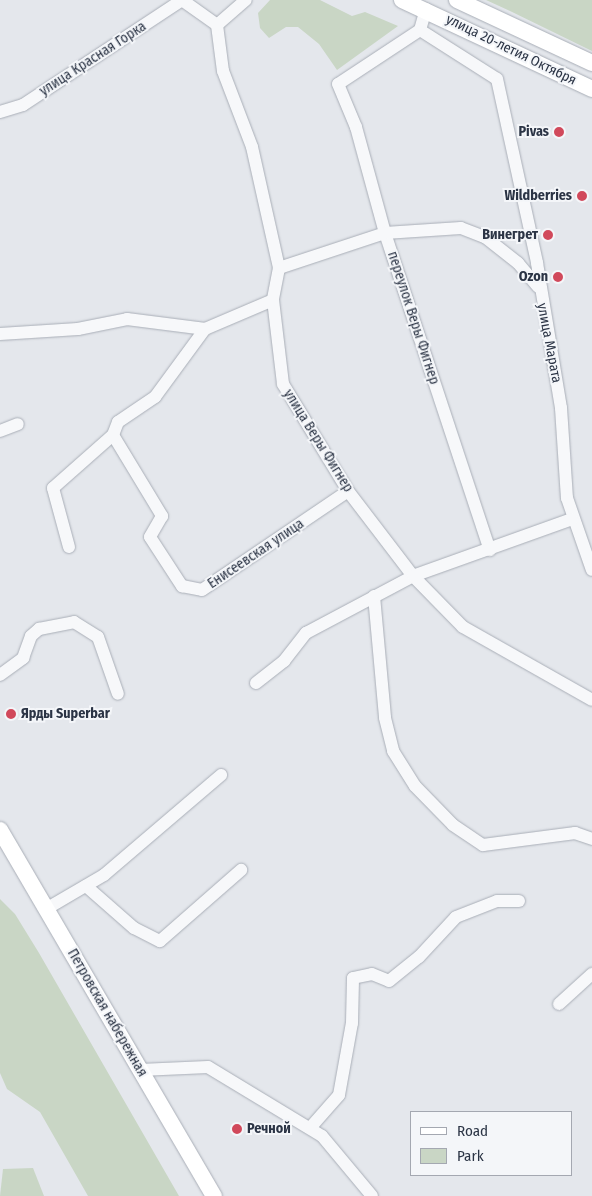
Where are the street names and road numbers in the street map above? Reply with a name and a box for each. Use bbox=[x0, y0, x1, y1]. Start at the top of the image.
street label: улица 20-летия Октября bbox=[443, 11, 579, 89]
street label: улица Красная Горка bbox=[37, 18, 149, 100]
street label: переулок Веры Фигнер bbox=[384, 249, 442, 387]
street label: улица Марата bbox=[533, 302, 565, 384]
street label: улица Веры Фигнер bbox=[280, 386, 356, 496]
street label: Енисеевская улица bbox=[205, 516, 307, 592]
street label: Петровская набережная bbox=[63, 946, 151, 1080]

